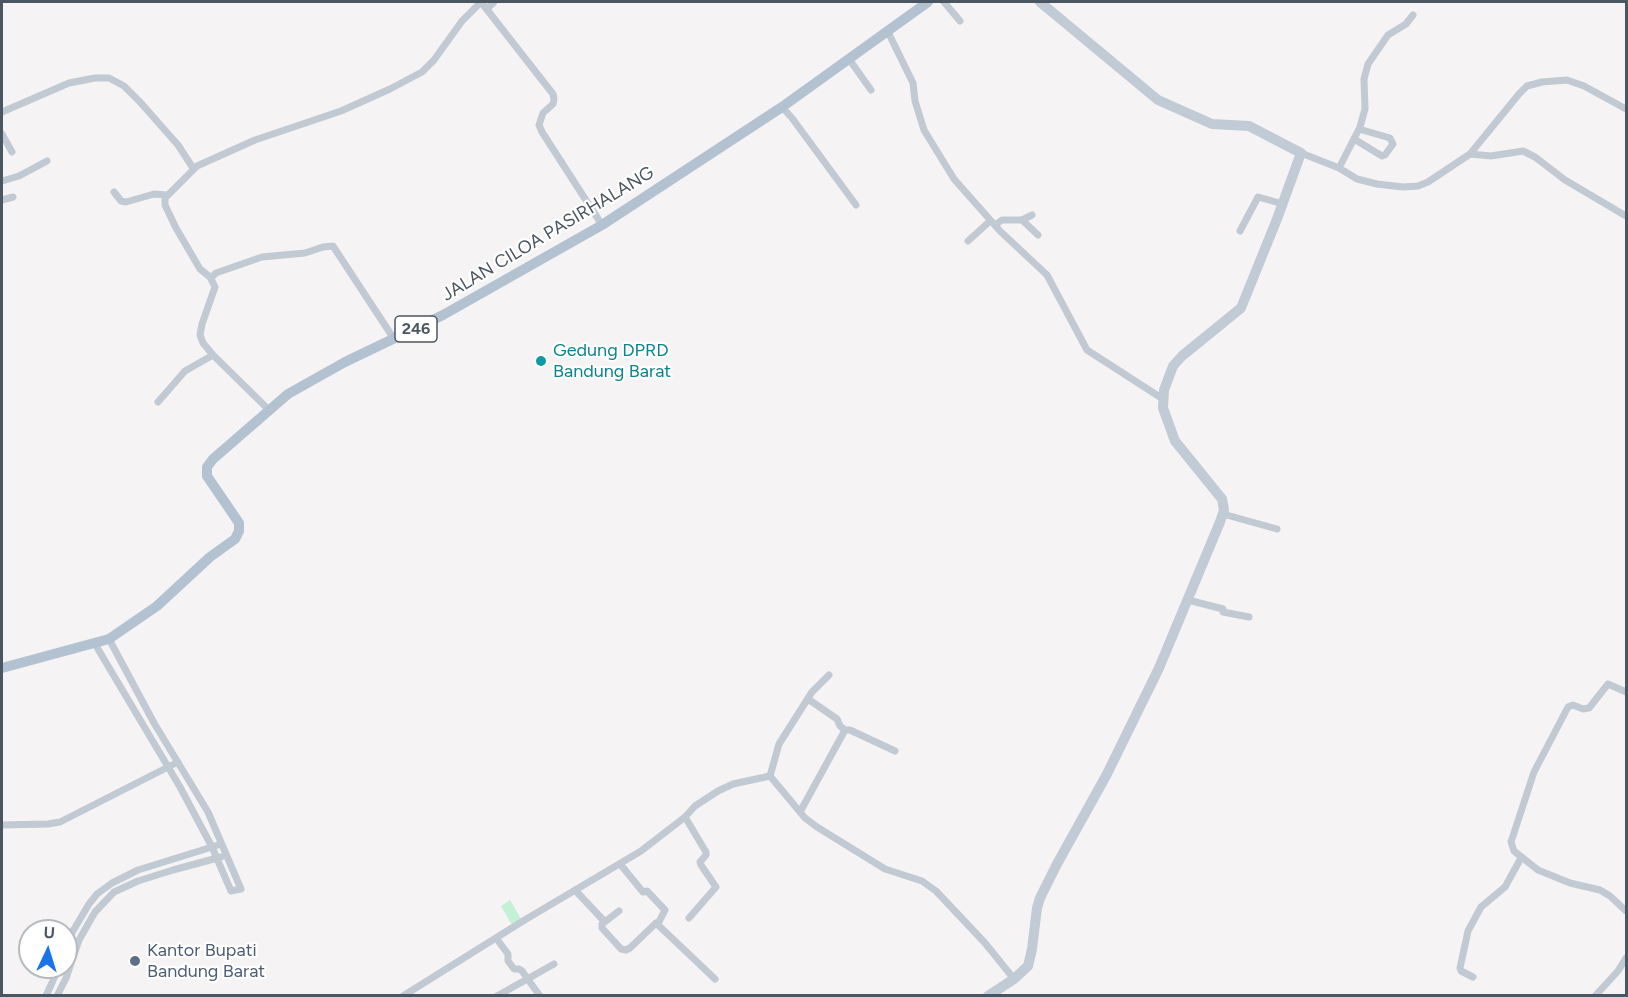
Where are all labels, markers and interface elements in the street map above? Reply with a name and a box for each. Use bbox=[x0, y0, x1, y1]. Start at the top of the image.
street label: JALAN CILOA PASIRHALANG bbox=[438, 162, 658, 306]
road number: 246 bbox=[395, 316, 437, 342]
place label: Gedung DPRD Bandung Barat bbox=[553, 340, 671, 382]
marker: Gedung DPRD Bandung Barat bbox=[534, 354, 548, 368]
north arrow bbox=[18, 919, 78, 979]
text: U bbox=[43, 923, 55, 942]
place label: Kantor Bupati Bandung Barat bbox=[147, 940, 265, 982]
marker: Kantor Bupati Bandung Barat bbox=[128, 954, 142, 968]

